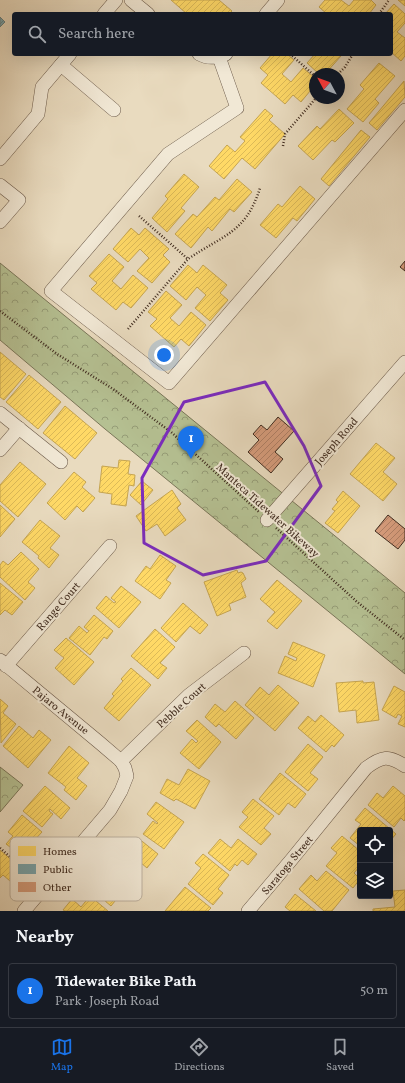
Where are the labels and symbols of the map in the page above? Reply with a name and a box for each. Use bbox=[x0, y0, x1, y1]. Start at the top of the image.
north arrow bbox=[309, 68, 345, 104]
your location bbox=[154, 345, 174, 365]
street label: Joseph Road bbox=[312, 415, 362, 469]
pin: 1 bbox=[178, 426, 204, 459]
street label: Manteca Tidewater Bikeway bbox=[212, 461, 322, 562]
street label: Range Court bbox=[34, 579, 85, 635]
street label: Pebble Court bbox=[154, 680, 210, 732]
street label: Pajaro Avenue bbox=[28, 684, 92, 739]
street label: Saratoga Street bbox=[259, 833, 318, 899]
legend bbox=[10, 837, 142, 901]
text: Homes bbox=[43, 845, 77, 860]
text: Public bbox=[43, 863, 73, 878]
text: Other bbox=[43, 881, 72, 896]

